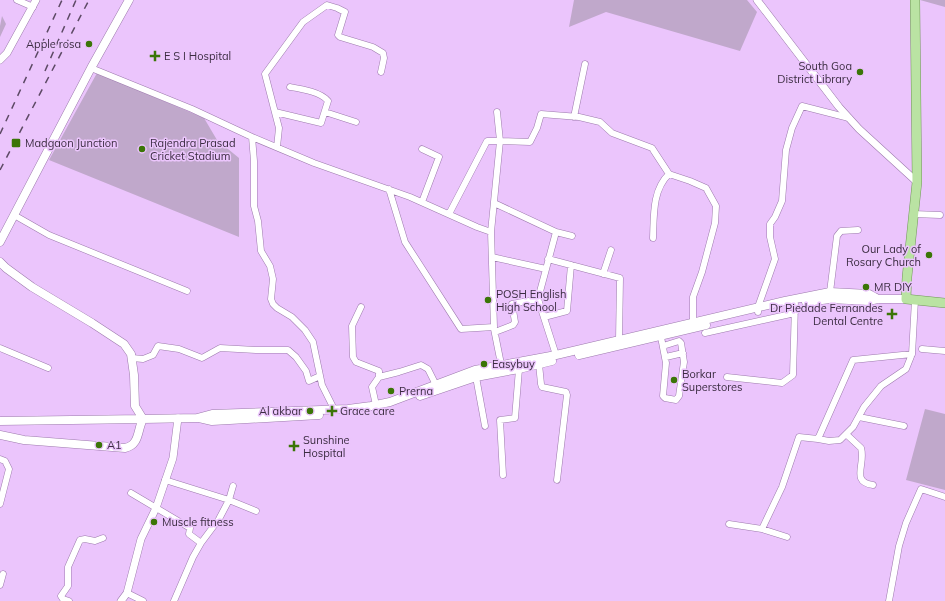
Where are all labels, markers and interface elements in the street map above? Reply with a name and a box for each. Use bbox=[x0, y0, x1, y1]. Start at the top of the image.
place label: Apple rosa bbox=[26, 37, 81, 51]
marker: Apple rosa bbox=[84, 39, 94, 49]
place label: E S I Hospital bbox=[164, 49, 231, 63]
marker: E S I Hospital bbox=[149, 50, 161, 62]
place label: South Goa District Library bbox=[777, 59, 852, 86]
marker: South Goa District Library bbox=[855, 67, 865, 77]
place label: Madgaon Junction bbox=[25, 136, 118, 150]
place label: Rajendra Prasad Cricket Stadium bbox=[150, 136, 236, 163]
marker: Madgaon Junction bbox=[10, 137, 22, 149]
marker: Rajendra Prasad Cricket Stadium bbox=[137, 144, 147, 154]
place label: Our Lady of Rosary Church bbox=[846, 242, 921, 269]
marker: Our Lady of Rosary Church bbox=[924, 250, 934, 260]
place label: MR DIY bbox=[874, 280, 912, 294]
marker: MR DIY bbox=[861, 282, 871, 292]
place label: POSH English High School bbox=[496, 287, 566, 314]
marker: POSH English High School bbox=[483, 295, 493, 305]
place label: Dr Piedade Fernandes Dental Centre bbox=[770, 301, 883, 328]
marker: Dr Piedade Fernandes Dental Centre bbox=[886, 308, 898, 320]
place label: Easybuy bbox=[492, 357, 535, 371]
marker: Easybuy bbox=[479, 359, 489, 369]
place label: Borkar Superstores bbox=[682, 367, 743, 394]
marker: Borkar Superstores bbox=[669, 375, 679, 385]
place label: Prerna bbox=[399, 384, 433, 398]
marker: Prerna bbox=[386, 386, 396, 396]
place label: Al akbar bbox=[259, 404, 302, 418]
place label: Grace care bbox=[340, 404, 395, 418]
marker: Al akbar bbox=[305, 406, 315, 416]
marker: Grace care bbox=[327, 406, 337, 416]
place label: Sunshine Hospital bbox=[303, 433, 350, 460]
place label: A1 bbox=[107, 438, 122, 452]
marker: A1 bbox=[94, 440, 104, 450]
marker: Sunshine Hospital bbox=[288, 440, 300, 452]
place label: Muscle fitness bbox=[162, 515, 234, 529]
marker: Muscle fitness bbox=[149, 517, 159, 527]

